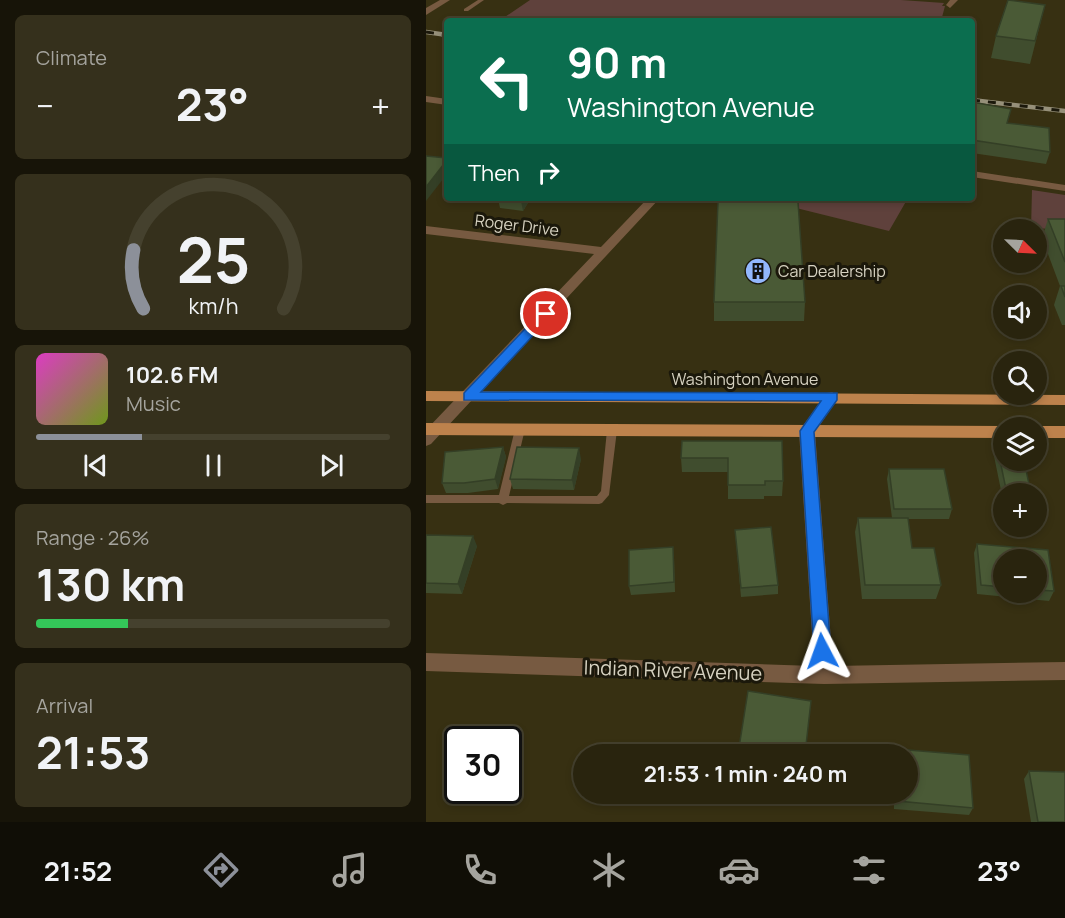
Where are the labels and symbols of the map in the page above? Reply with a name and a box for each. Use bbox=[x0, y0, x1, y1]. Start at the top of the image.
street label: Roger Drive bbox=[474, 209, 560, 241]
north arrow bbox=[993, 219, 1047, 273]
building icon: Car Dealership bbox=[743, 256, 773, 286]
place label: Car Dealership bbox=[778, 260, 886, 282]
pin bbox=[520, 288, 571, 339]
street label: Washington Avenue bbox=[672, 368, 818, 390]
position arrow bbox=[790, 619, 854, 683]
street label: Indian River Avenue bbox=[583, 653, 763, 687]
speed limit sign: 30 bbox=[444, 726, 522, 804]

